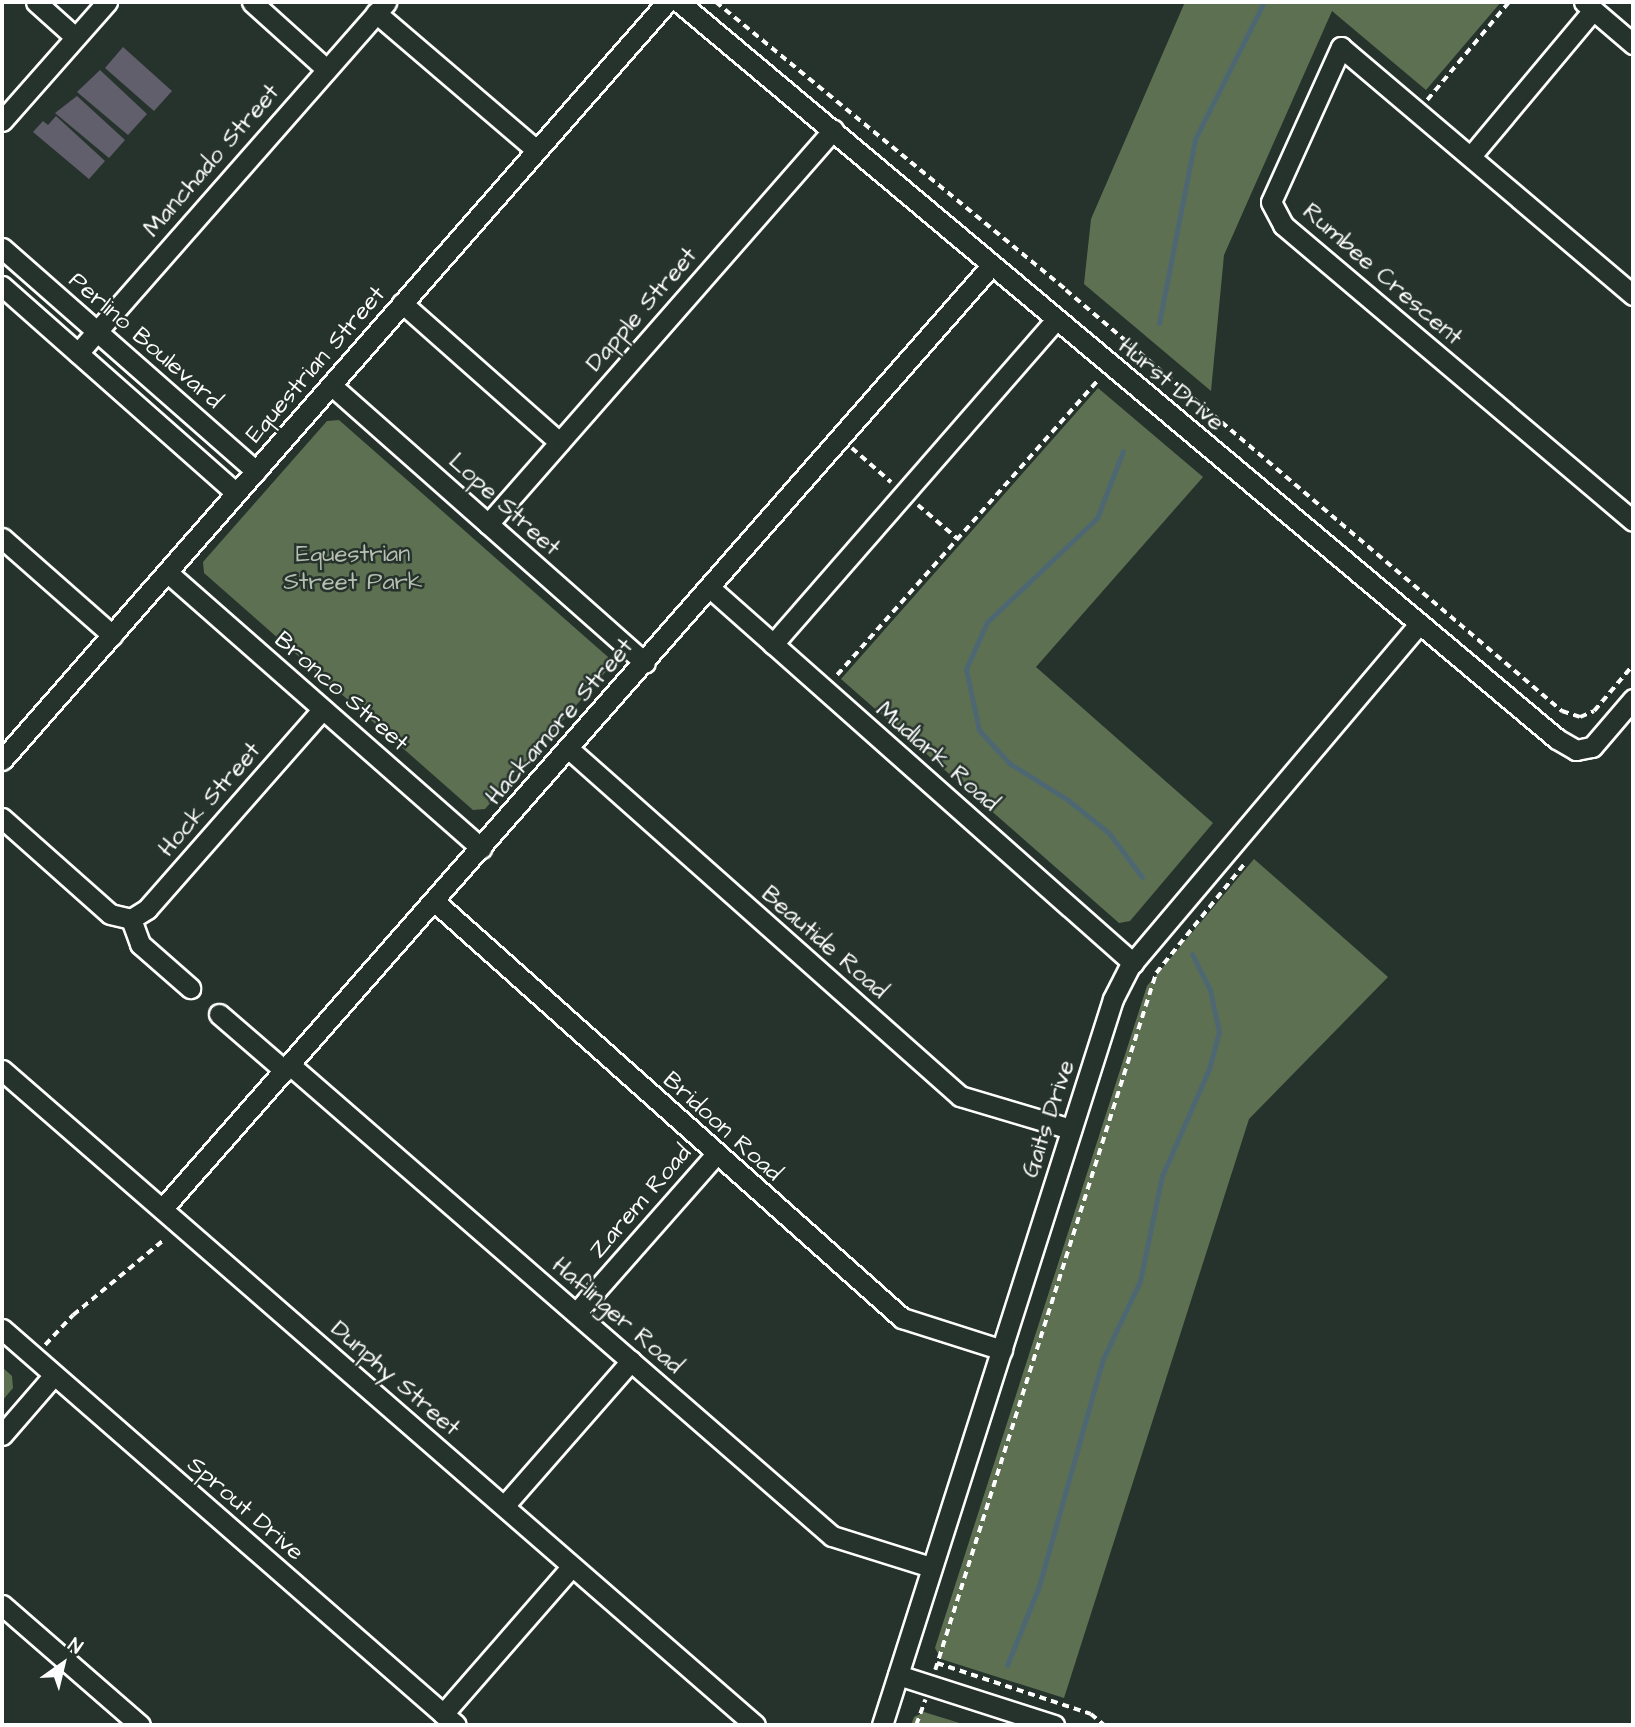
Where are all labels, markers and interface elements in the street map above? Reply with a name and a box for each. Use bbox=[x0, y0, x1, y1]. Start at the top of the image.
street label: Manchado Street bbox=[138, 79, 286, 243]
street label: Rumbee Crescent bbox=[1296, 198, 1468, 352]
street label: Dapple Street bbox=[580, 242, 704, 378]
street label: Perlino Boulevard bbox=[62, 267, 228, 415]
street label: Equestrian Street bbox=[240, 281, 392, 449]
street label: Hurst Drive bbox=[1112, 332, 1230, 438]
street label: Lope Street bbox=[442, 447, 566, 563]
park label: Equestrian Street Park bbox=[283, 541, 423, 597]
street label: Bronco Street bbox=[268, 626, 414, 758]
street label: Hackamore Street bbox=[480, 633, 640, 811]
street label: Mudlark Road bbox=[870, 696, 1004, 818]
street label: Hock Street bbox=[153, 737, 267, 863]
street label: Beautide Road bbox=[755, 880, 893, 1006]
street label: Gaits Drive bbox=[1017, 1057, 1081, 1181]
street label: Bridoon Road bbox=[657, 1066, 787, 1188]
street label: Zarem Road bbox=[584, 1139, 698, 1265]
street label: Haflinger Road bbox=[546, 1251, 688, 1381]
street label: Dunphy Street bbox=[324, 1315, 466, 1443]
street label: Sprout Drive bbox=[181, 1451, 309, 1567]
north arrow bbox=[28, 1629, 98, 1699]
text: N bbox=[63, 1632, 88, 1661]

